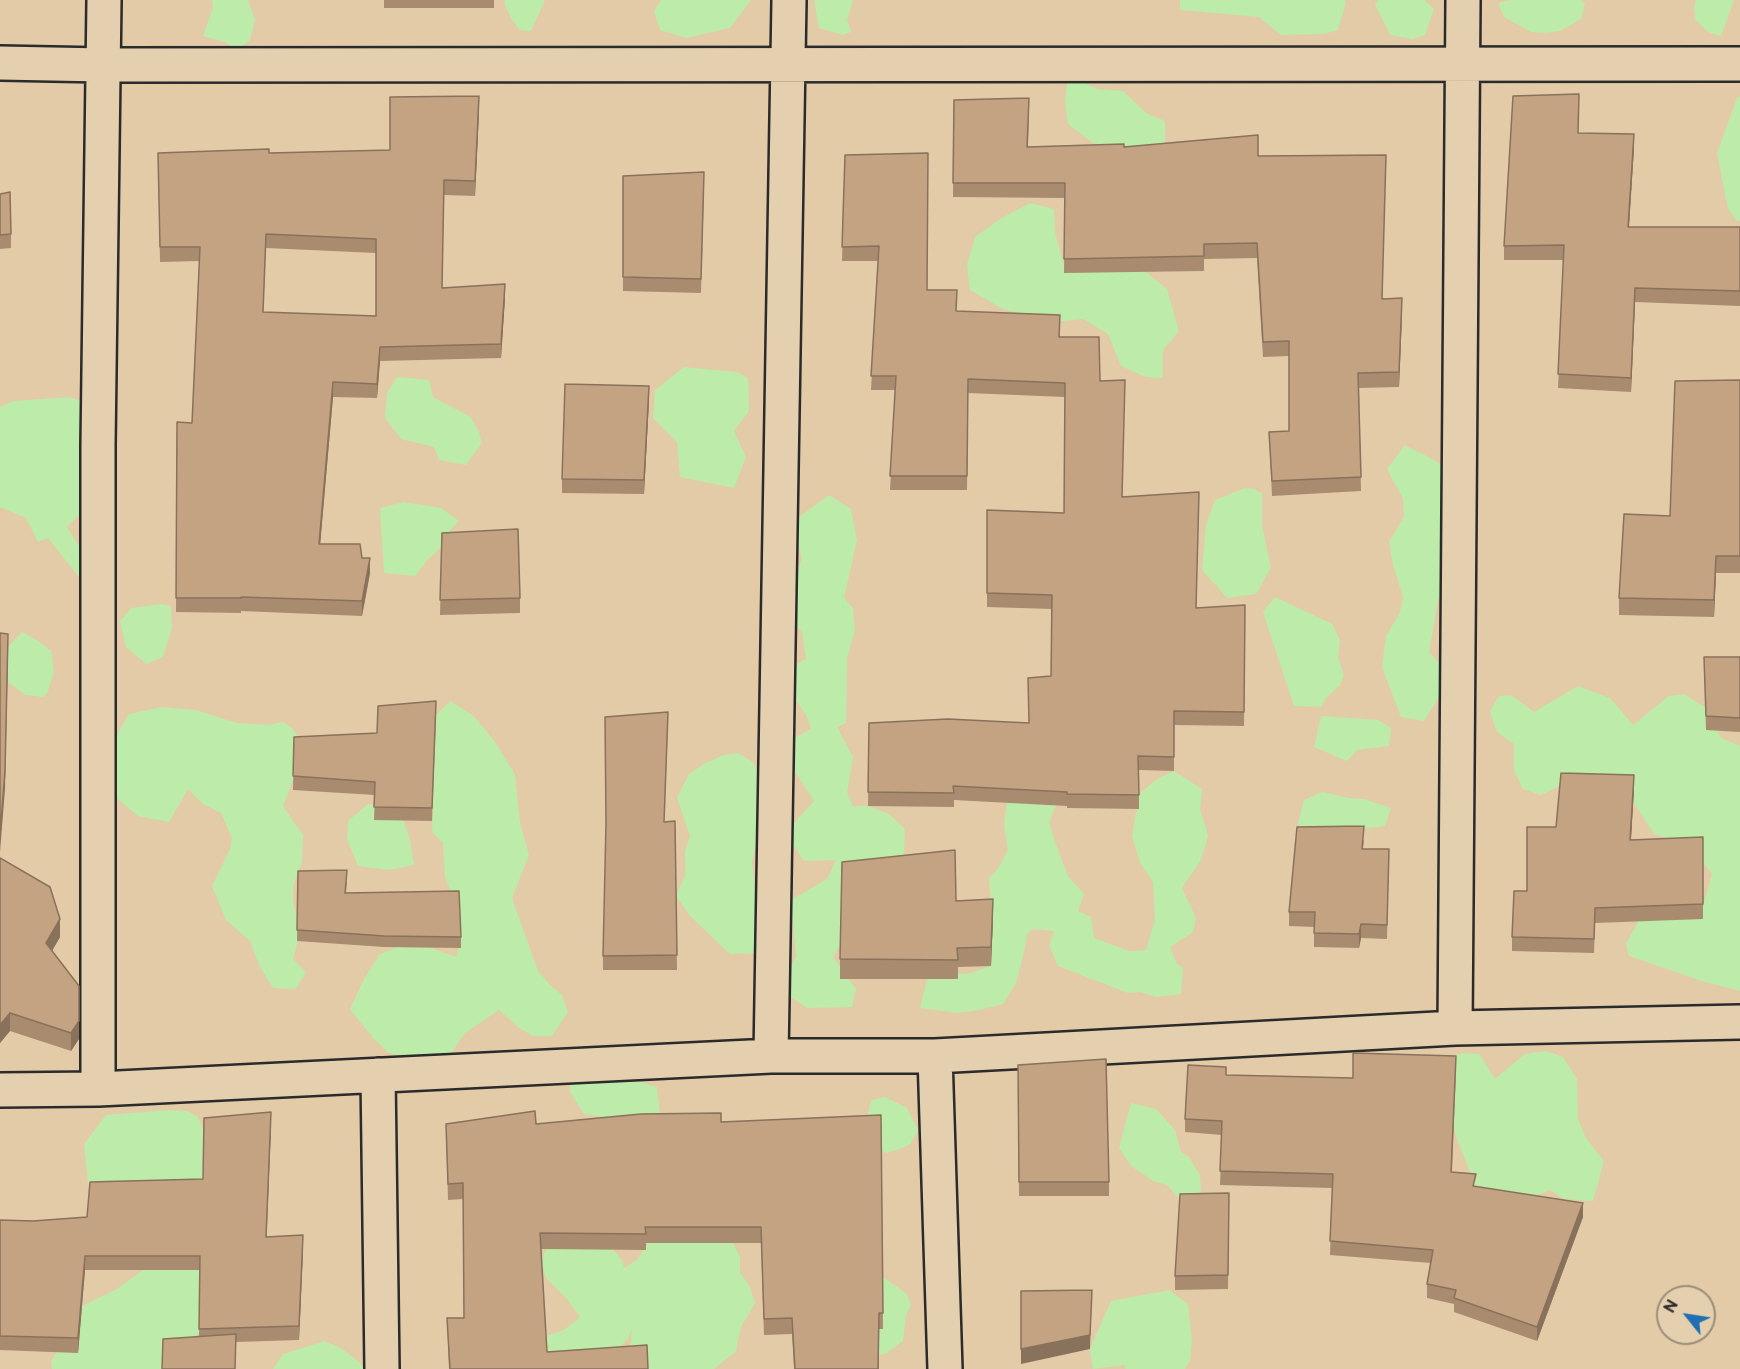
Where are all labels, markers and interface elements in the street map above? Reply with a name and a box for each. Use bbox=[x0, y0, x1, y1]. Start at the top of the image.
north arrow bbox=[1656, 1285, 1716, 1345]
text: N bbox=[1660, 1297, 1683, 1317]

